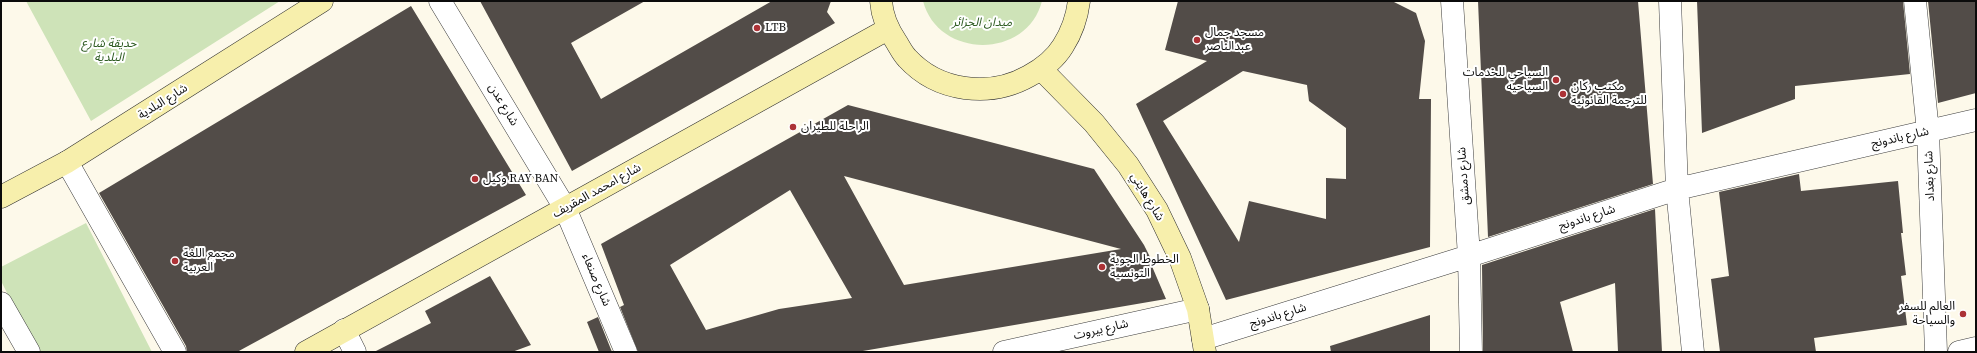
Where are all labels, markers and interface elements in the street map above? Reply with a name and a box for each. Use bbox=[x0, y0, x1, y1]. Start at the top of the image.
park label: ميدان الجزائر bbox=[952, 16, 1012, 30]
place label: LTB bbox=[765, 21, 786, 35]
marker: LTB bbox=[752, 23, 762, 33]
place label: مسجد جمال عبدالناصر bbox=[1205, 26, 1264, 54]
marker: مسجد جمال عبدالناصر bbox=[1192, 35, 1202, 45]
park label: حديقة شارع البلدية bbox=[81, 37, 137, 65]
place label: السياحي للخدمات السياحيه bbox=[1463, 66, 1548, 94]
marker: السياحي للخدمات السياحيه bbox=[1551, 75, 1561, 85]
place label: مكتب ركان للترجمة القانونية bbox=[1571, 80, 1647, 108]
street label: شارع البلدية bbox=[136, 81, 190, 123]
street label: شارع عدن bbox=[485, 81, 521, 129]
marker: مكتب ركان للترجمة القانونية bbox=[1558, 89, 1568, 99]
place label: الراحلة للطيران bbox=[801, 120, 869, 134]
marker: الراحلة للطيران bbox=[788, 122, 798, 132]
street label: شارع باندونج bbox=[1870, 124, 1930, 152]
street label: شارع دمشق bbox=[1455, 147, 1473, 205]
street label: شارع بغداد bbox=[1922, 150, 1938, 202]
street label: شارع امحمد المقريف bbox=[550, 161, 644, 221]
street label: شارع هايتي bbox=[1127, 170, 1167, 224]
place label: وكيل RAY BAN bbox=[483, 172, 558, 186]
marker: وكيل RAY BAN bbox=[470, 174, 480, 184]
street label: شارع باندونج bbox=[1557, 202, 1617, 234]
place label: مجمع اللغة العربية bbox=[183, 247, 235, 275]
street label: شارع صنعاء bbox=[578, 251, 614, 309]
place label: الخطوط الجوية التونسية bbox=[1110, 253, 1179, 281]
marker: مجمع اللغة العربية bbox=[170, 256, 180, 266]
marker: الخطوط الجوية التونسية bbox=[1097, 262, 1107, 272]
place label: العالم للسفر والسياحة bbox=[1899, 300, 1955, 328]
street label: شارع باندونج bbox=[1248, 301, 1308, 331]
marker: العالم للسفر والسياحة bbox=[1958, 309, 1968, 319]
street label: شارع بيروت bbox=[1072, 317, 1130, 343]

